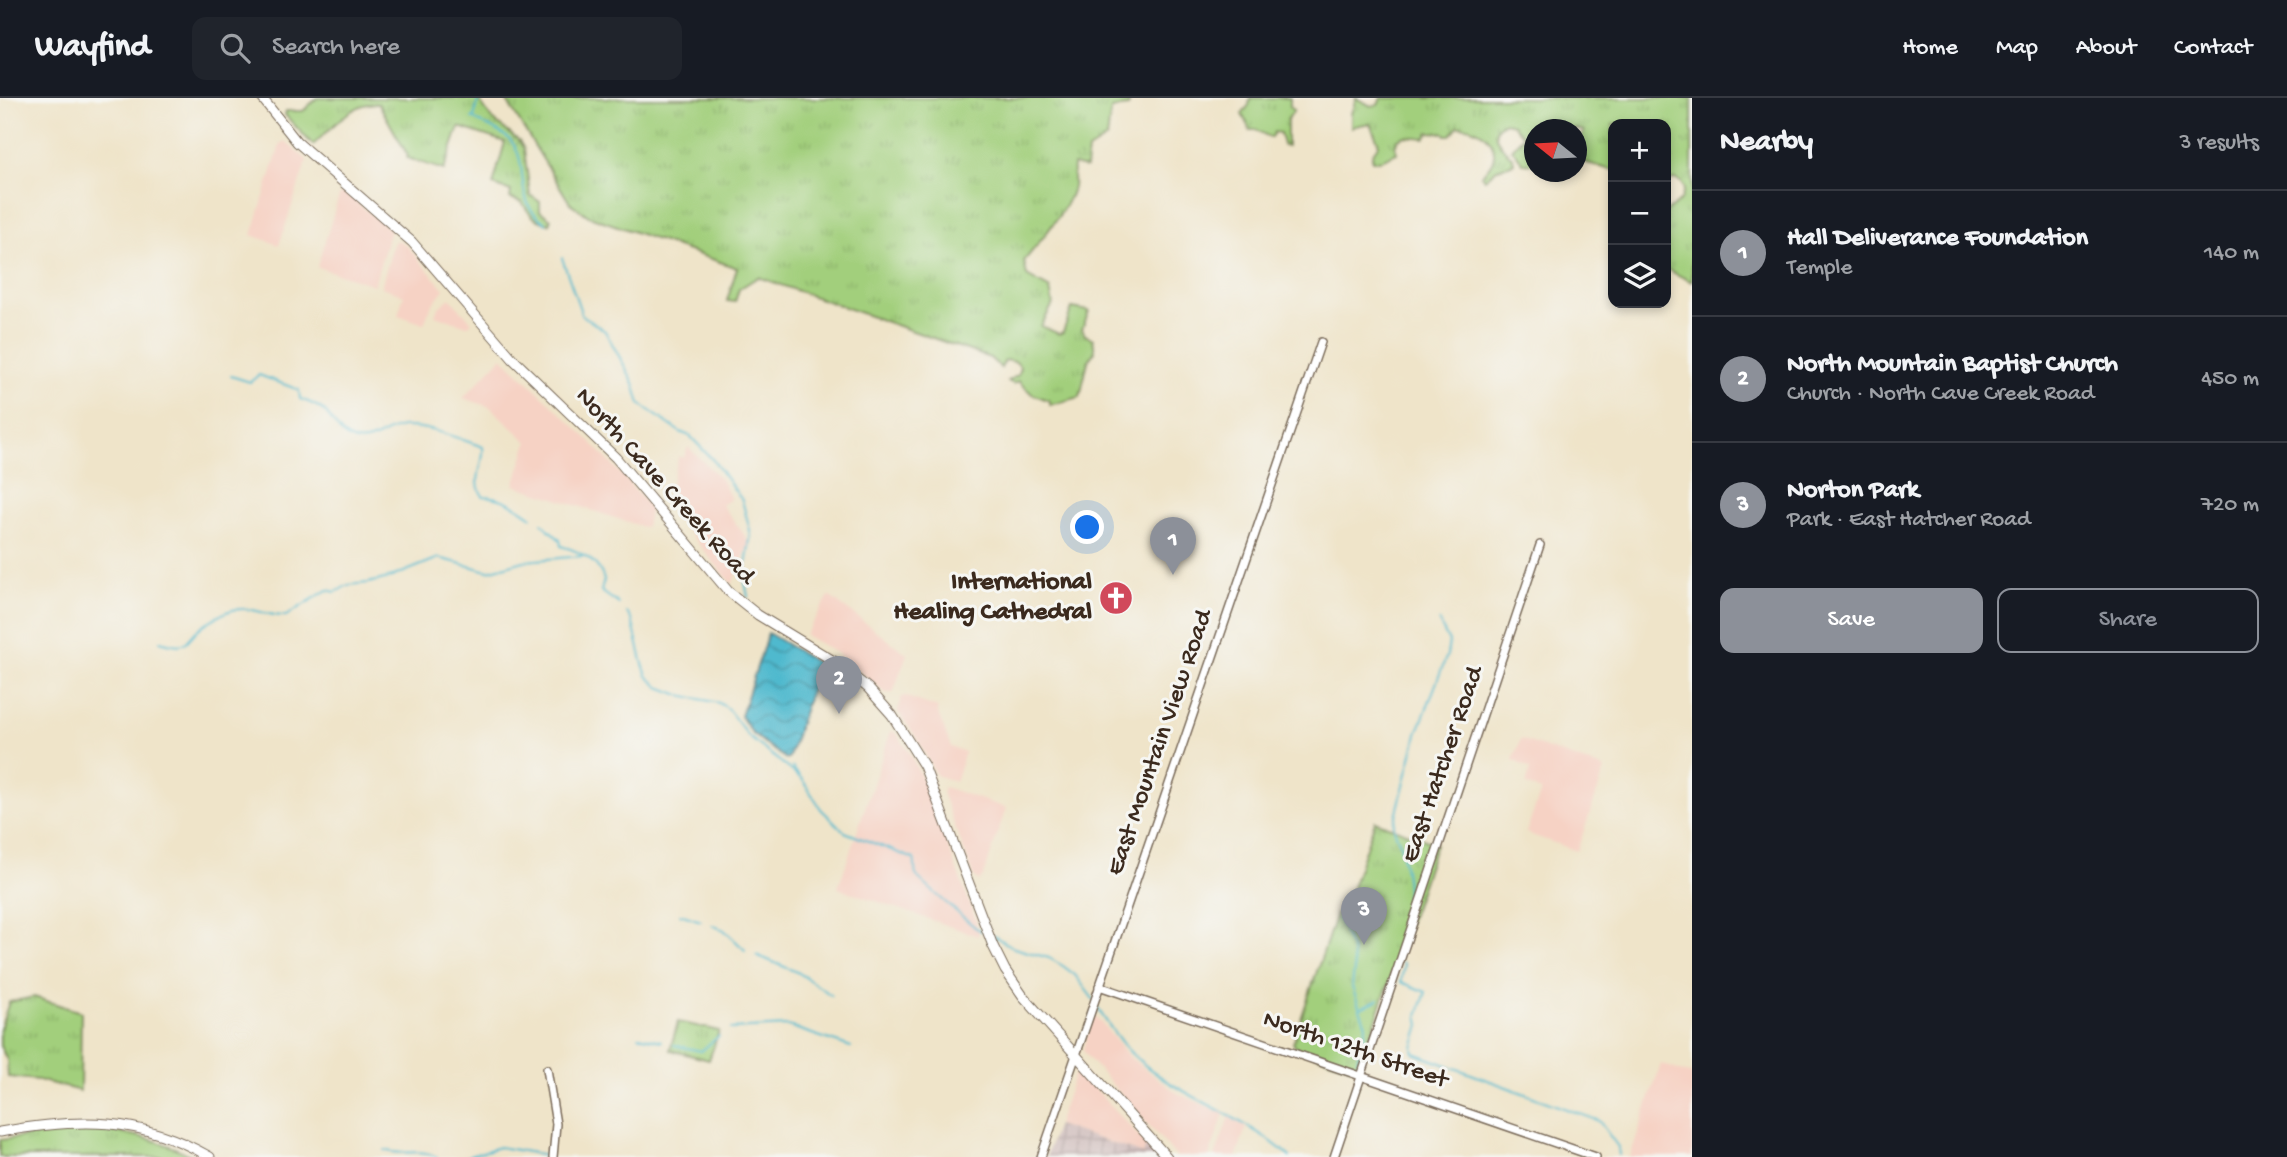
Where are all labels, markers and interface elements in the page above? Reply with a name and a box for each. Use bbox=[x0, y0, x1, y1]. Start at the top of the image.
search box bbox=[192, 17, 682, 80]
text: Wayfind bbox=[35, 29, 150, 67]
icon: search bbox=[216, 29, 254, 67]
text: Search here bbox=[272, 33, 400, 64]
text: Home bbox=[1902, 34, 1958, 63]
text: Map bbox=[1996, 34, 2038, 63]
text: About bbox=[2076, 34, 2136, 63]
text: Contact bbox=[2174, 34, 2252, 63]
north arrow bbox=[1524, 119, 1587, 182]
map controls bbox=[1608, 119, 1671, 308]
button: + bbox=[1608, 119, 1671, 182]
text: Nearby bbox=[1720, 126, 1813, 161]
text: 3 results bbox=[2179, 130, 2259, 157]
button: − bbox=[1608, 182, 1671, 245]
text: Hall Deliverance Foundation bbox=[1787, 224, 2088, 255]
text: 1 bbox=[1738, 240, 1748, 267]
text: 140 m bbox=[2204, 240, 2259, 267]
button: layers bbox=[1608, 245, 1671, 308]
text: Temple bbox=[1787, 255, 1852, 282]
text: North Mountain Baptist Church bbox=[1787, 350, 2118, 381]
text: 2 bbox=[1737, 366, 1749, 393]
text: 450 m bbox=[2201, 366, 2259, 393]
text: Church · North Cave Creek Road bbox=[1787, 381, 2094, 408]
street label: North Cave Creek Road bbox=[567, 382, 762, 593]
text: Norton Park bbox=[1787, 476, 1919, 507]
text: 3 bbox=[1737, 492, 1749, 519]
text: 720 m bbox=[2201, 492, 2259, 519]
text: Park · East Hatcher Road bbox=[1787, 507, 2031, 534]
your location bbox=[1070, 510, 1104, 544]
pin: 1 bbox=[1150, 517, 1196, 575]
place label: International Healing Cathedral bbox=[894, 568, 1092, 629]
church icon: International Healing Cathedral bbox=[1097, 579, 1135, 617]
button: Save bbox=[1720, 588, 1983, 653]
button: Share bbox=[1997, 588, 2259, 653]
street label: East Mountain View Road bbox=[1101, 604, 1222, 880]
pin: 2 bbox=[816, 656, 862, 714]
street label: East Hatcher Road bbox=[1396, 661, 1493, 867]
pin: 3 bbox=[1341, 887, 1387, 945]
street label: North 12th Street bbox=[1258, 1005, 1454, 1098]

